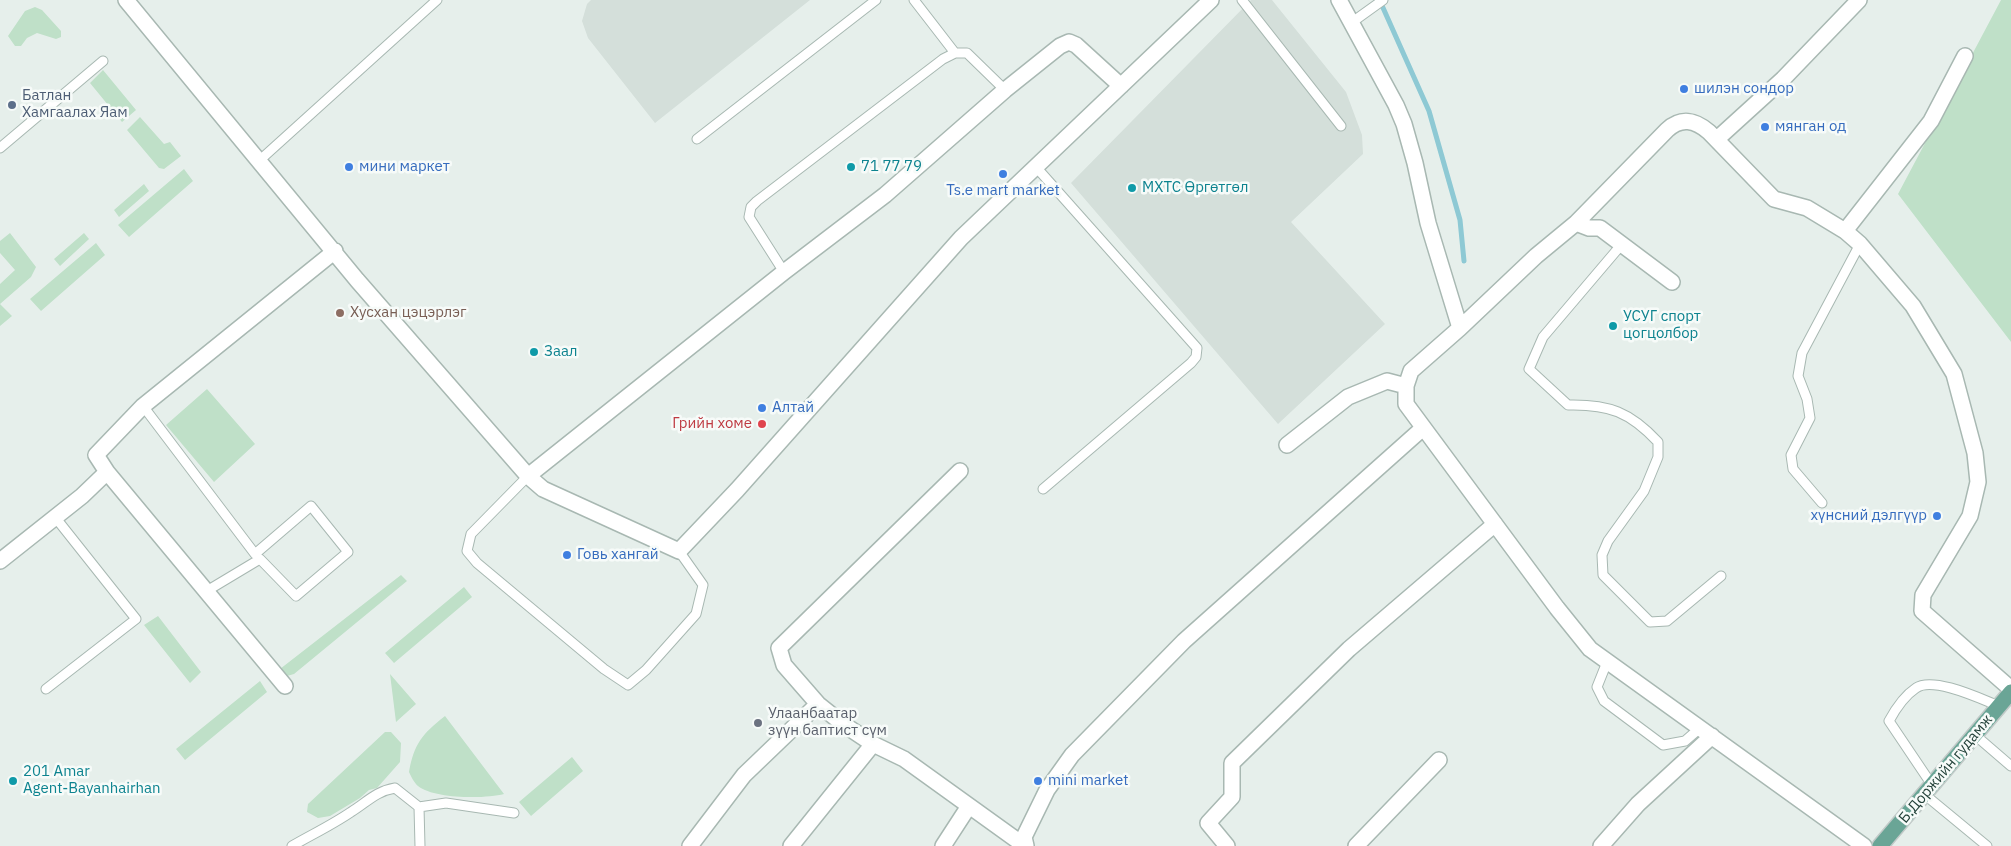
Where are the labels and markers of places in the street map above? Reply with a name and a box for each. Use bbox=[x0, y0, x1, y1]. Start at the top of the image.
place label: шилэн сондор bbox=[1694, 80, 1794, 98]
marker: шилэн сондор bbox=[1678, 83, 1690, 95]
place label: Батлан Хамгаалах Яам bbox=[22, 87, 128, 122]
marker: Батлан Хамгаалах Яам bbox=[6, 99, 18, 111]
place label: мянган од bbox=[1775, 118, 1846, 136]
marker: мянган од bbox=[1759, 121, 1771, 133]
place label: мини маркет bbox=[359, 158, 450, 176]
place label: 71 77 79 bbox=[861, 158, 922, 176]
marker: мини маркет bbox=[343, 161, 355, 173]
marker: 71 77 79 bbox=[845, 161, 857, 173]
marker: Ts.e mart market bbox=[997, 168, 1009, 180]
place label: МХТС Өргөтгөл bbox=[1142, 179, 1248, 197]
place label: Ts.e mart market bbox=[946, 182, 1060, 200]
marker: МХТС Өргөтгөл bbox=[1126, 182, 1138, 194]
place label: Хусхан цэцэрлэг bbox=[350, 304, 466, 322]
marker: Хусхан цэцэрлэг bbox=[334, 307, 346, 319]
place label: УСУГ спорт цогцолбор bbox=[1623, 308, 1701, 343]
marker: УСУГ спорт цогцолбор bbox=[1607, 320, 1619, 332]
place label: Заал bbox=[544, 343, 578, 361]
marker: Заал bbox=[528, 346, 540, 358]
place label: Алтай bbox=[772, 399, 814, 417]
marker: Алтай bbox=[756, 402, 768, 414]
place label: Грийн хоме bbox=[672, 415, 752, 433]
marker: Грийн хоме bbox=[756, 418, 768, 430]
place label: хүнсний дэлгүүр bbox=[1810, 507, 1927, 525]
marker: хүнсний дэлгүүр bbox=[1931, 510, 1943, 522]
place label: Говь хангай bbox=[577, 546, 659, 564]
marker: Говь хангай bbox=[561, 549, 573, 561]
place label: Улаанбаатар зүүн баптист сүм bbox=[768, 705, 887, 740]
marker: Улаанбаатар зүүн баптист сүм bbox=[752, 717, 764, 729]
place label: 201 Amar Agent-Bayanhairhan bbox=[23, 763, 161, 798]
place label: mini market bbox=[1048, 772, 1128, 790]
marker: 201 Amar Agent-Bayanhairhan bbox=[7, 775, 19, 787]
marker: mini market bbox=[1032, 775, 1044, 787]

